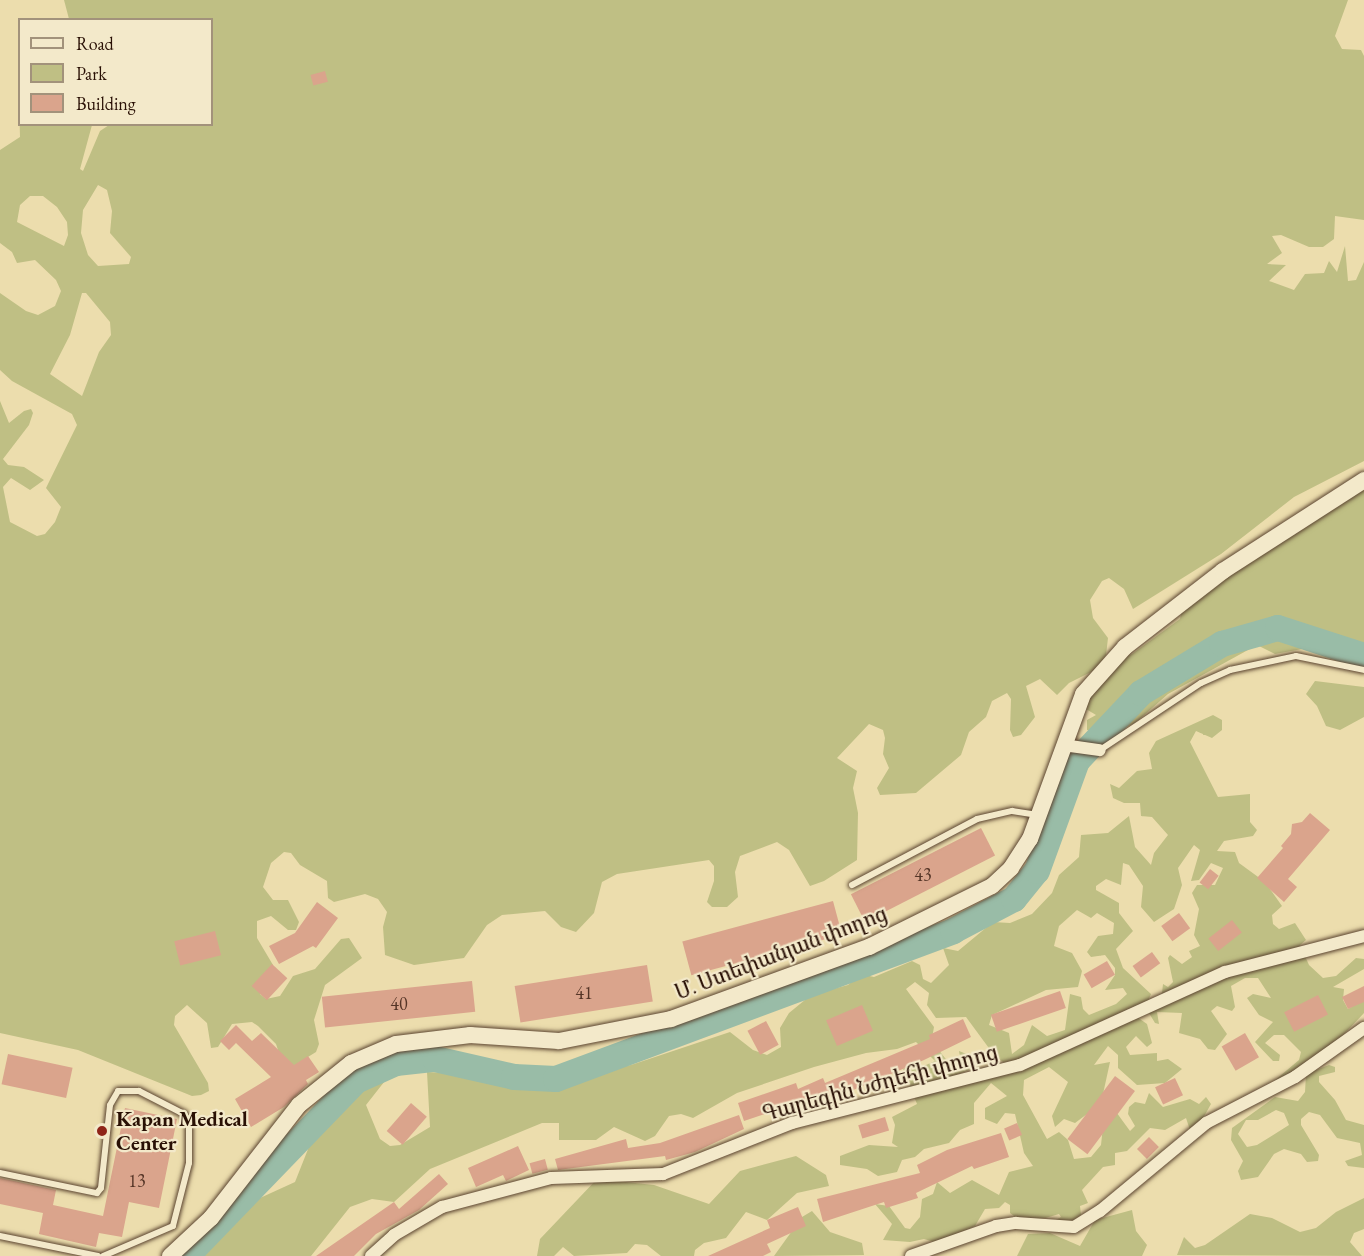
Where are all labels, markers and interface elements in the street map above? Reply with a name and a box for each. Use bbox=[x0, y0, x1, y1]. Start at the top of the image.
legend bbox=[18, 18, 213, 126]
text: Road bbox=[76, 32, 114, 55]
text: Park bbox=[76, 62, 107, 85]
text: Building bbox=[76, 92, 136, 115]
house number: 43 bbox=[914, 864, 932, 886]
street label: Մ․ Ստեփանյան փողոց bbox=[671, 901, 891, 1005]
house number: 41 bbox=[575, 982, 593, 1004]
house number: 40 bbox=[390, 993, 408, 1015]
street label: Գարեգին Նժդեհի փողոց bbox=[760, 1039, 1000, 1127]
place label: Kapan Medical Center bbox=[116, 1106, 248, 1156]
marker: Kapan Medical Center bbox=[93, 1122, 111, 1140]
house number: 13 bbox=[128, 1170, 146, 1192]

